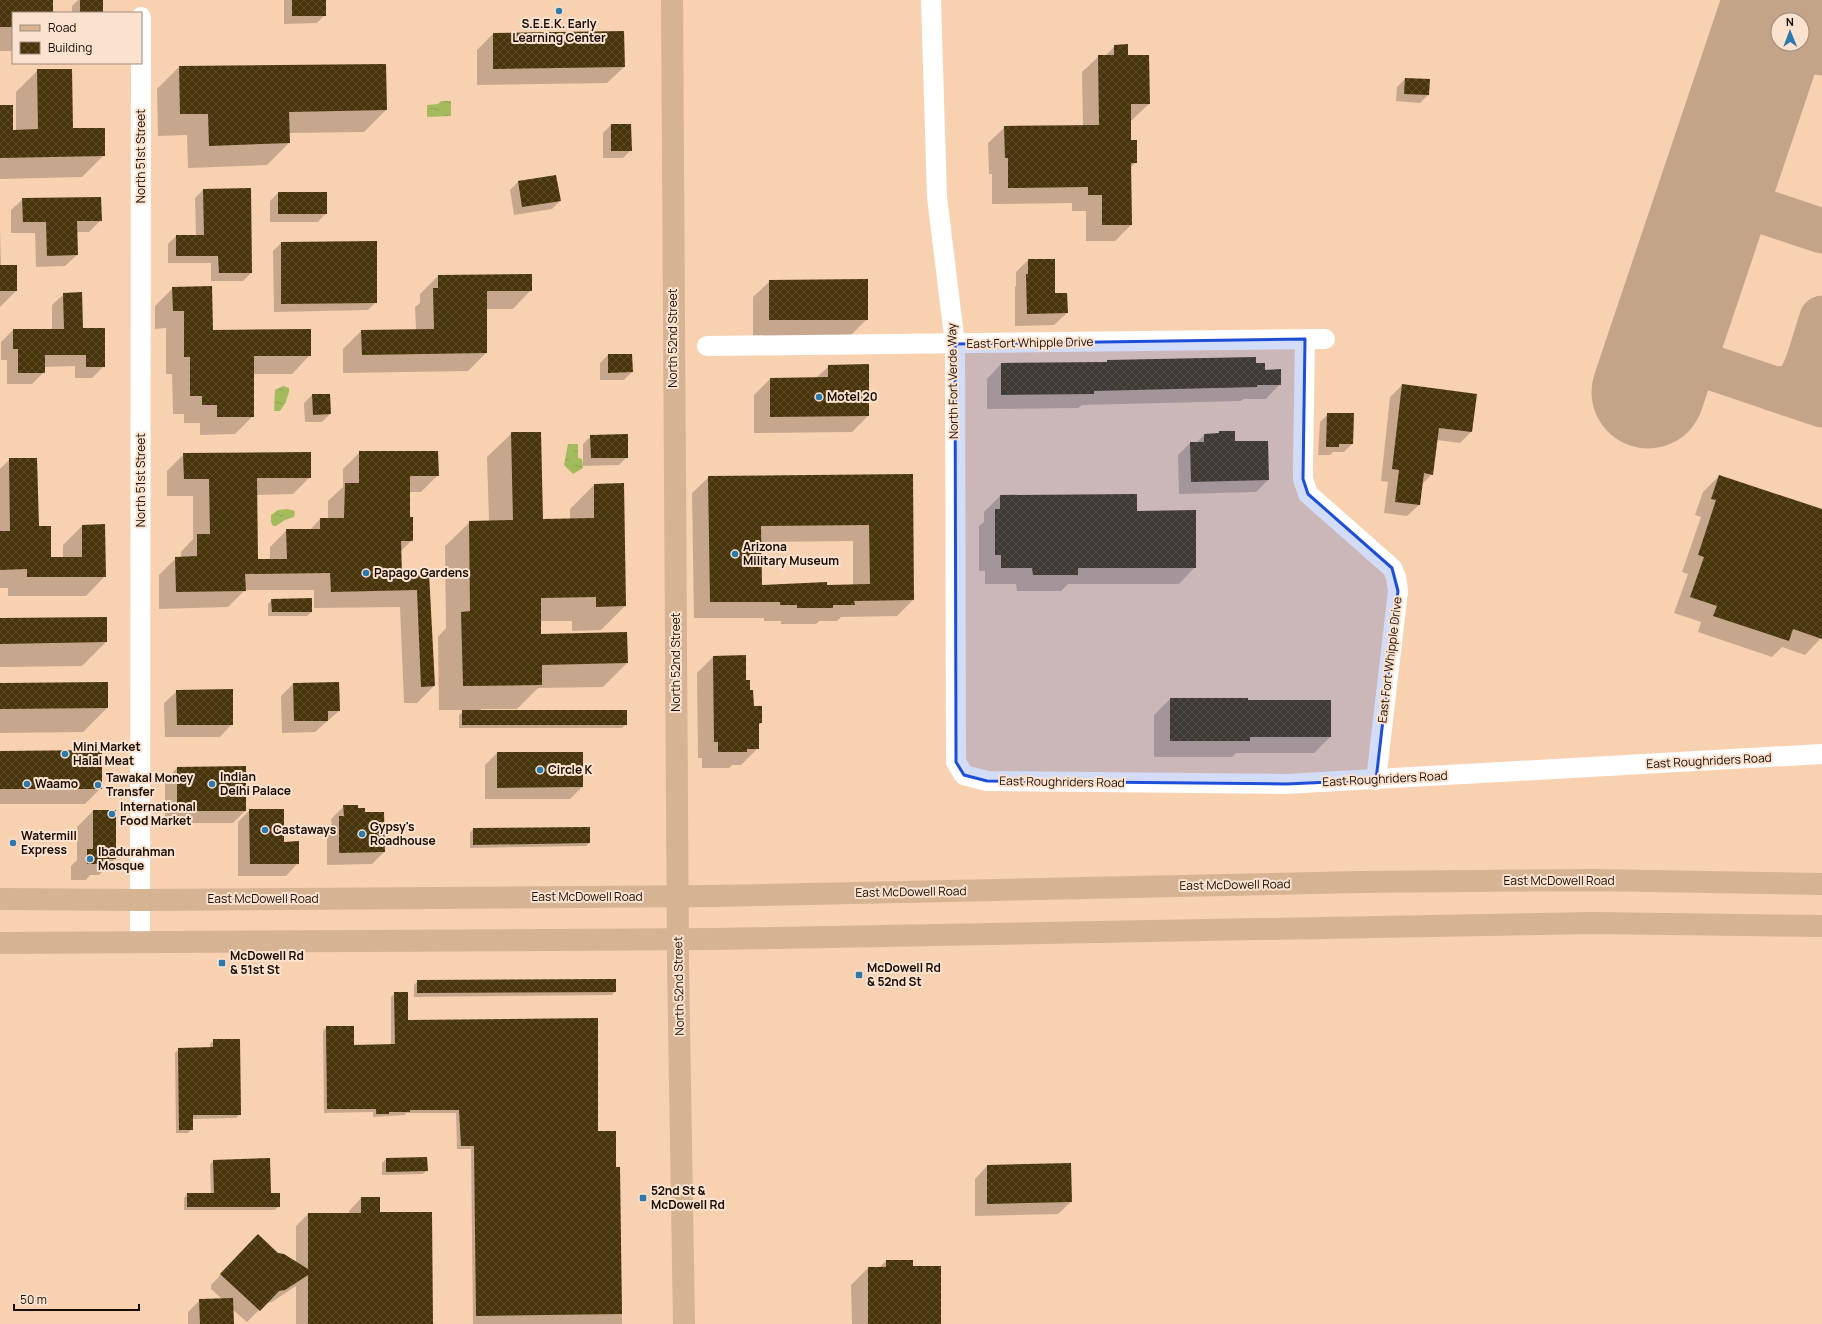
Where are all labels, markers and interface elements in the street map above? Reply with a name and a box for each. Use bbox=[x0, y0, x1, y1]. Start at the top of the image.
marker: S.E.E.K. Early Learning Center bbox=[554, 6, 564, 16]
legend bbox=[12, 12, 142, 64]
north arrow bbox=[1770, 12, 1810, 52]
text: N bbox=[1786, 14, 1794, 29]
place label: S.E.E.K. Early Learning Center bbox=[512, 15, 606, 46]
text: Road bbox=[48, 19, 76, 36]
text: Building bbox=[48, 39, 92, 56]
street label: North 51st Street bbox=[132, 109, 149, 203]
street label: North 52nd Street bbox=[664, 288, 681, 388]
street label: North Fort Verde Way bbox=[943, 322, 962, 439]
street label: East Fort Whipple Drive bbox=[966, 333, 1094, 352]
place label: Motel 20 bbox=[827, 388, 878, 405]
marker: Motel 20 bbox=[814, 392, 824, 402]
street label: North 51st Street bbox=[132, 433, 149, 527]
place label: Arizona Military Museum bbox=[743, 538, 839, 569]
marker: Arizona Military Museum bbox=[730, 549, 740, 559]
place label: Papago Gardens bbox=[374, 564, 469, 581]
marker: Papago Gardens bbox=[361, 568, 371, 578]
street label: East Fort Whipple Drive bbox=[1373, 596, 1406, 724]
street label: North 52nd Street bbox=[667, 612, 684, 712]
place label: Mini Market Halal Meat bbox=[73, 738, 141, 769]
marker: Mini Market Halal Meat bbox=[60, 749, 70, 759]
street label: East Roughriders Road bbox=[1646, 749, 1772, 772]
place label: Circle K bbox=[548, 761, 593, 778]
marker: Circle K bbox=[535, 765, 545, 775]
street label: East Roughriders Road bbox=[1322, 767, 1448, 790]
place label: Indian Delhi Palace bbox=[220, 768, 291, 799]
place label: Tawakal Money Transfer bbox=[106, 769, 194, 800]
street label: East Roughriders Road bbox=[999, 772, 1125, 791]
place label: Waamo bbox=[35, 775, 78, 792]
marker: Waamo bbox=[22, 779, 32, 789]
marker: Indian Delhi Palace bbox=[207, 779, 217, 789]
marker: Tawakal Money Transfer bbox=[93, 780, 103, 790]
place label: International Food Market bbox=[120, 798, 196, 829]
marker: International Food Market bbox=[107, 809, 117, 819]
place label: Gypsy's Roadhouse bbox=[370, 818, 436, 849]
place label: Castaways bbox=[273, 821, 337, 838]
marker: Castaways bbox=[260, 825, 270, 835]
place label: Watermill Express bbox=[21, 827, 77, 858]
marker: Gypsy's Roadhouse bbox=[357, 829, 367, 839]
marker: Watermill Express bbox=[8, 838, 18, 848]
place label: Ibadurahman Mosque bbox=[98, 843, 175, 874]
marker: Ibadurahman Mosque bbox=[85, 854, 95, 864]
street label: East McDowell Road bbox=[1503, 872, 1615, 889]
street label: East McDowell Road bbox=[1179, 875, 1291, 894]
street label: East McDowell Road bbox=[855, 882, 967, 901]
street label: East McDowell Road bbox=[531, 888, 643, 905]
street label: East McDowell Road bbox=[207, 890, 319, 907]
street label: North 52nd Street bbox=[669, 936, 688, 1036]
place label: McDowell Rd & 51st St bbox=[230, 947, 304, 978]
marker: McDowell Rd & 51st St bbox=[217, 958, 227, 968]
place label: McDowell Rd & 52nd St bbox=[867, 959, 941, 990]
marker: McDowell Rd & 52nd St bbox=[854, 970, 864, 980]
place label: 52nd St & McDowell Rd bbox=[651, 1182, 725, 1213]
marker: 52nd St & McDowell Rd bbox=[638, 1193, 648, 1203]
scale bar bbox=[14, 1286, 139, 1312]
text: 50 m bbox=[20, 1291, 47, 1308]

